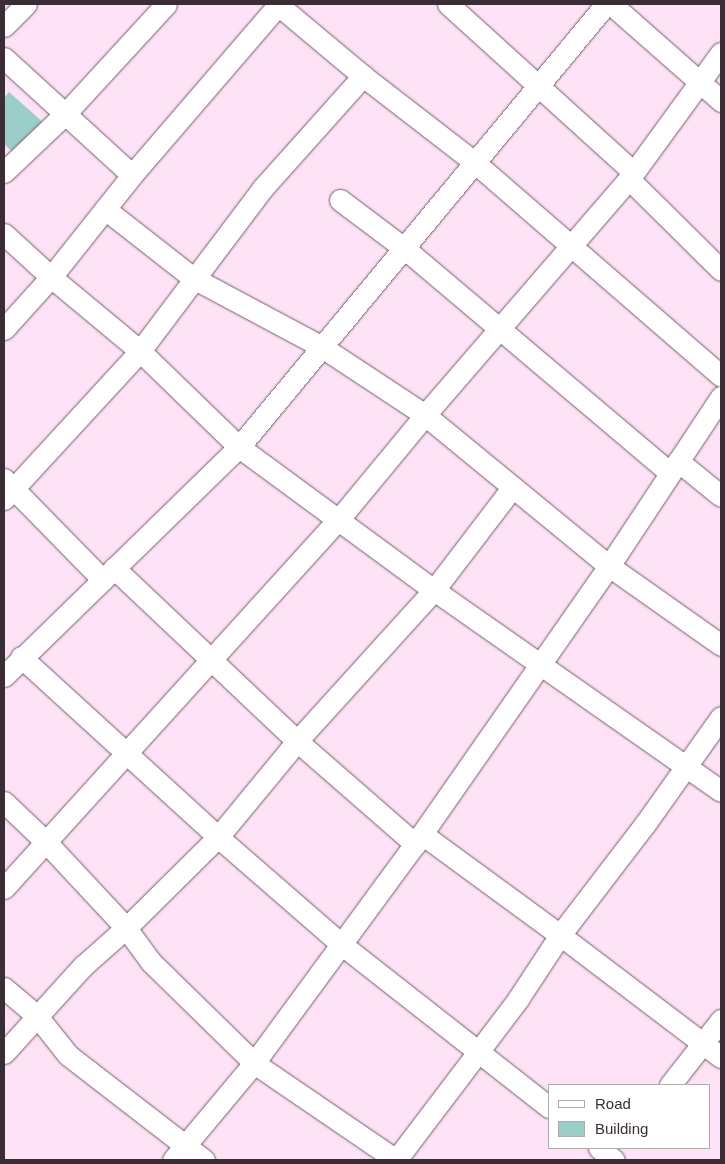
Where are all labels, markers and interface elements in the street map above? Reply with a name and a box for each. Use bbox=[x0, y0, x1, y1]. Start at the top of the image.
legend bbox=[548, 1084, 710, 1149]
text: Road bbox=[595, 1095, 631, 1112]
text: Building bbox=[595, 1120, 648, 1137]

